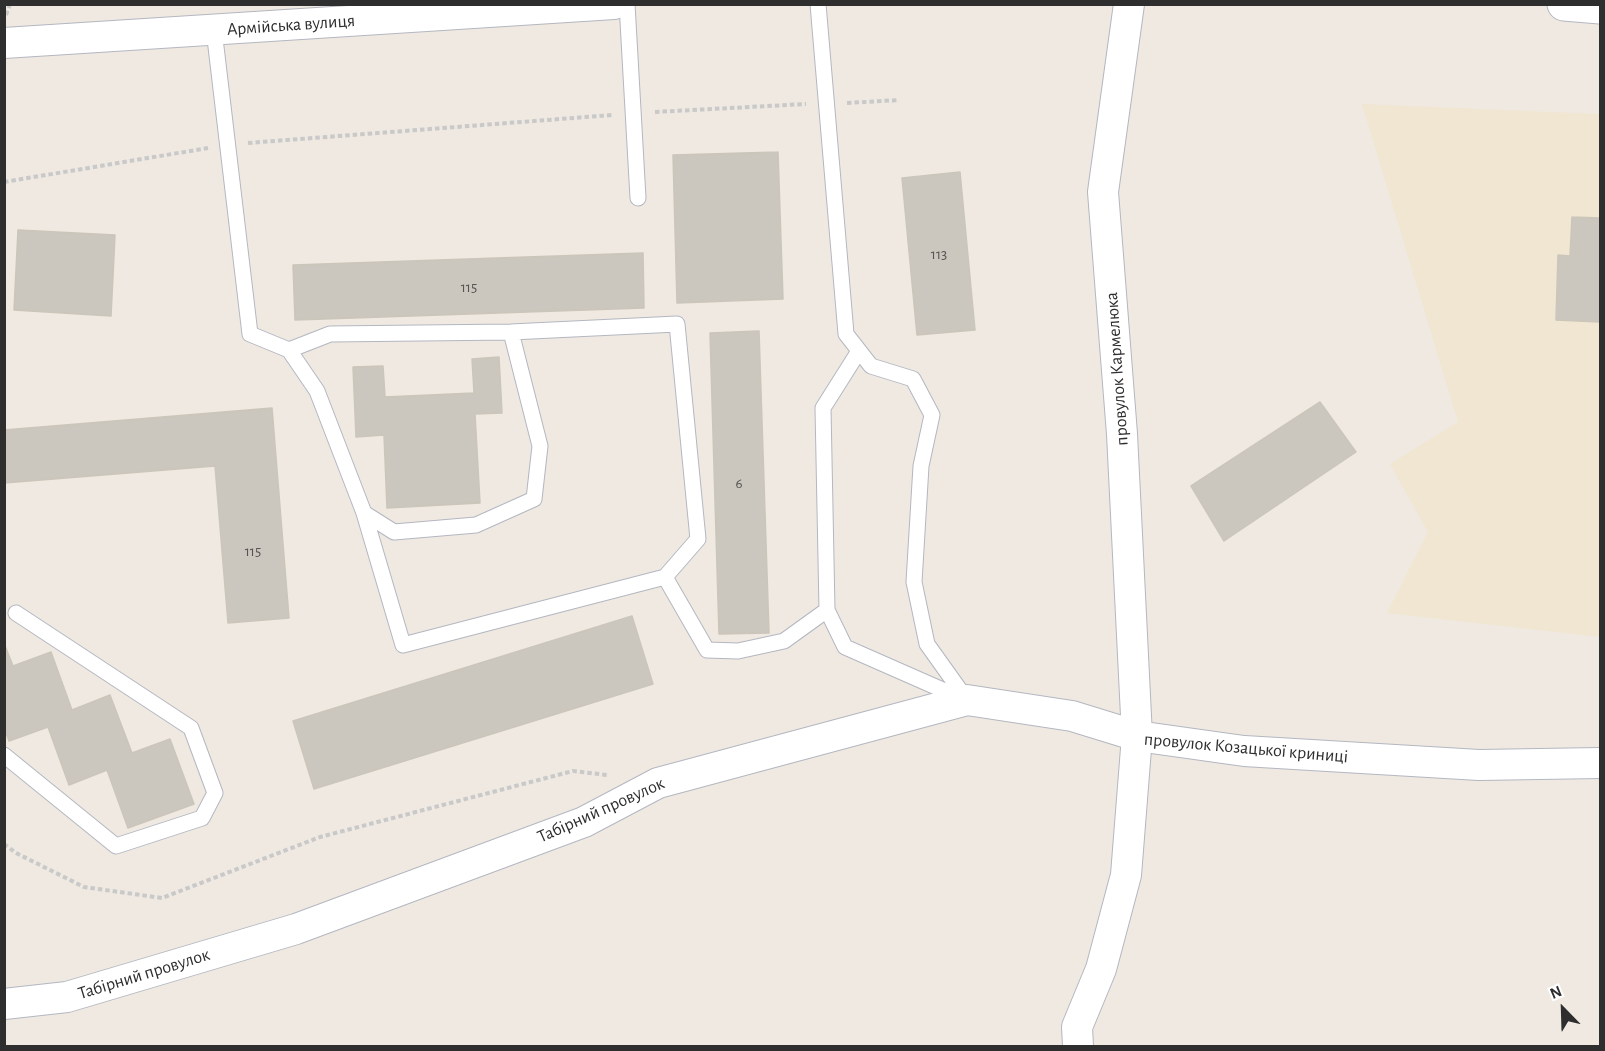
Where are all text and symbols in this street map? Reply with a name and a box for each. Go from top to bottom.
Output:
street label: Армійська вулиця [226,10,356,40]
house number: 113 [931,245,947,263]
house number: 115 [461,278,477,296]
street label: провулок Кармелюка [1101,291,1133,447]
house number: 6 [735,474,743,492]
house number: 115 [245,542,261,560]
street label: провулок Козацької криниці [1143,728,1349,768]
street label: Табірний провулок [534,772,668,848]
street label: Табірний провулок [76,944,212,1004]
north arrow [1533,979,1593,1039]
text: N [1548,983,1564,1002]

